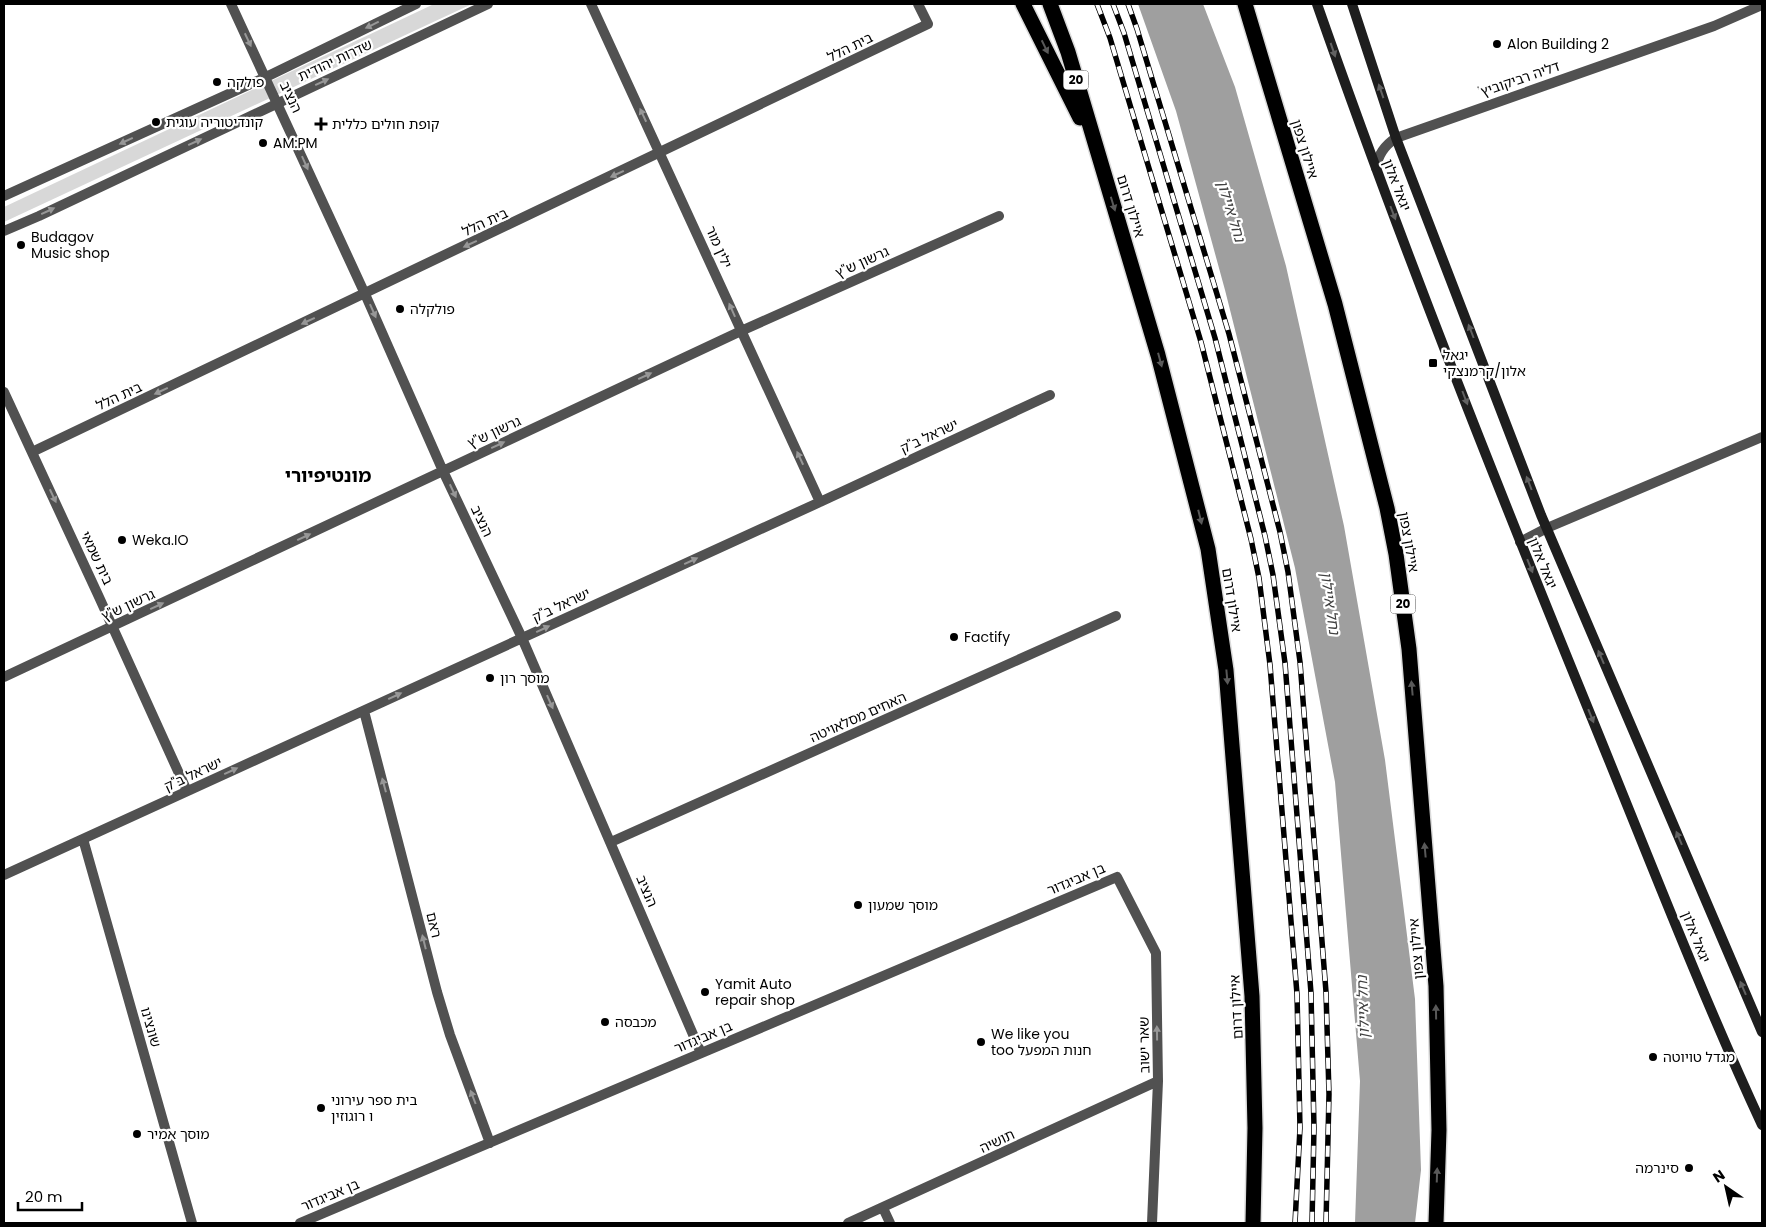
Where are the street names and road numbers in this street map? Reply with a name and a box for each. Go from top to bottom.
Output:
street label: בית הלל [824,27,876,67]
street label: שדרות יהודית [295,34,375,86]
street label: 'דליה רביקוביץ [1476,56,1563,102]
road number: 20 [1064,70,1088,90]
street label: הנציב [275,78,307,116]
street label: איילון צפון [1286,117,1324,181]
street label: יגאל אלון [1378,156,1416,214]
street label: איילון דרום [1112,172,1150,240]
street label: בית הלל [459,203,511,241]
street label: ילין מור [701,223,737,271]
street label: גרשון ש"ץ [832,241,892,283]
street label: בית הלל [93,377,145,415]
street label: גרשון ש"ץ [464,411,524,453]
street label: ישראל ב"ק [897,414,961,458]
street label: הנציב [466,502,498,540]
street label: איילון צפון [1394,510,1424,574]
street label: בית שמאי [76,528,118,588]
street label: יגאל אלון [1524,534,1562,592]
street label: איילון דרום [1217,566,1247,634]
street label: ישראל ב"ק [529,583,593,627]
street label: גרשון ש"ץ [98,584,158,626]
road number: 20 [1390,594,1416,614]
street label: האחים מסלאויטה [806,687,910,747]
street label: ישראל ב"ק [161,752,225,796]
street label: בן אביגדור [1044,858,1108,900]
street label: הנציב [631,872,663,910]
street label: יגאל אלון [1677,908,1715,966]
street label: ראם [421,910,447,940]
street label: איילון צפון [1403,917,1429,980]
street label: איילון דרום [1224,974,1248,1040]
street label: שונצינו [136,1005,166,1049]
street label: בן אביגדור [671,1016,735,1058]
street label: שאר ישוב [1134,1017,1154,1073]
street label: תושיה [976,1124,1018,1158]
street label: בן אביגדור [298,1174,362,1216]

